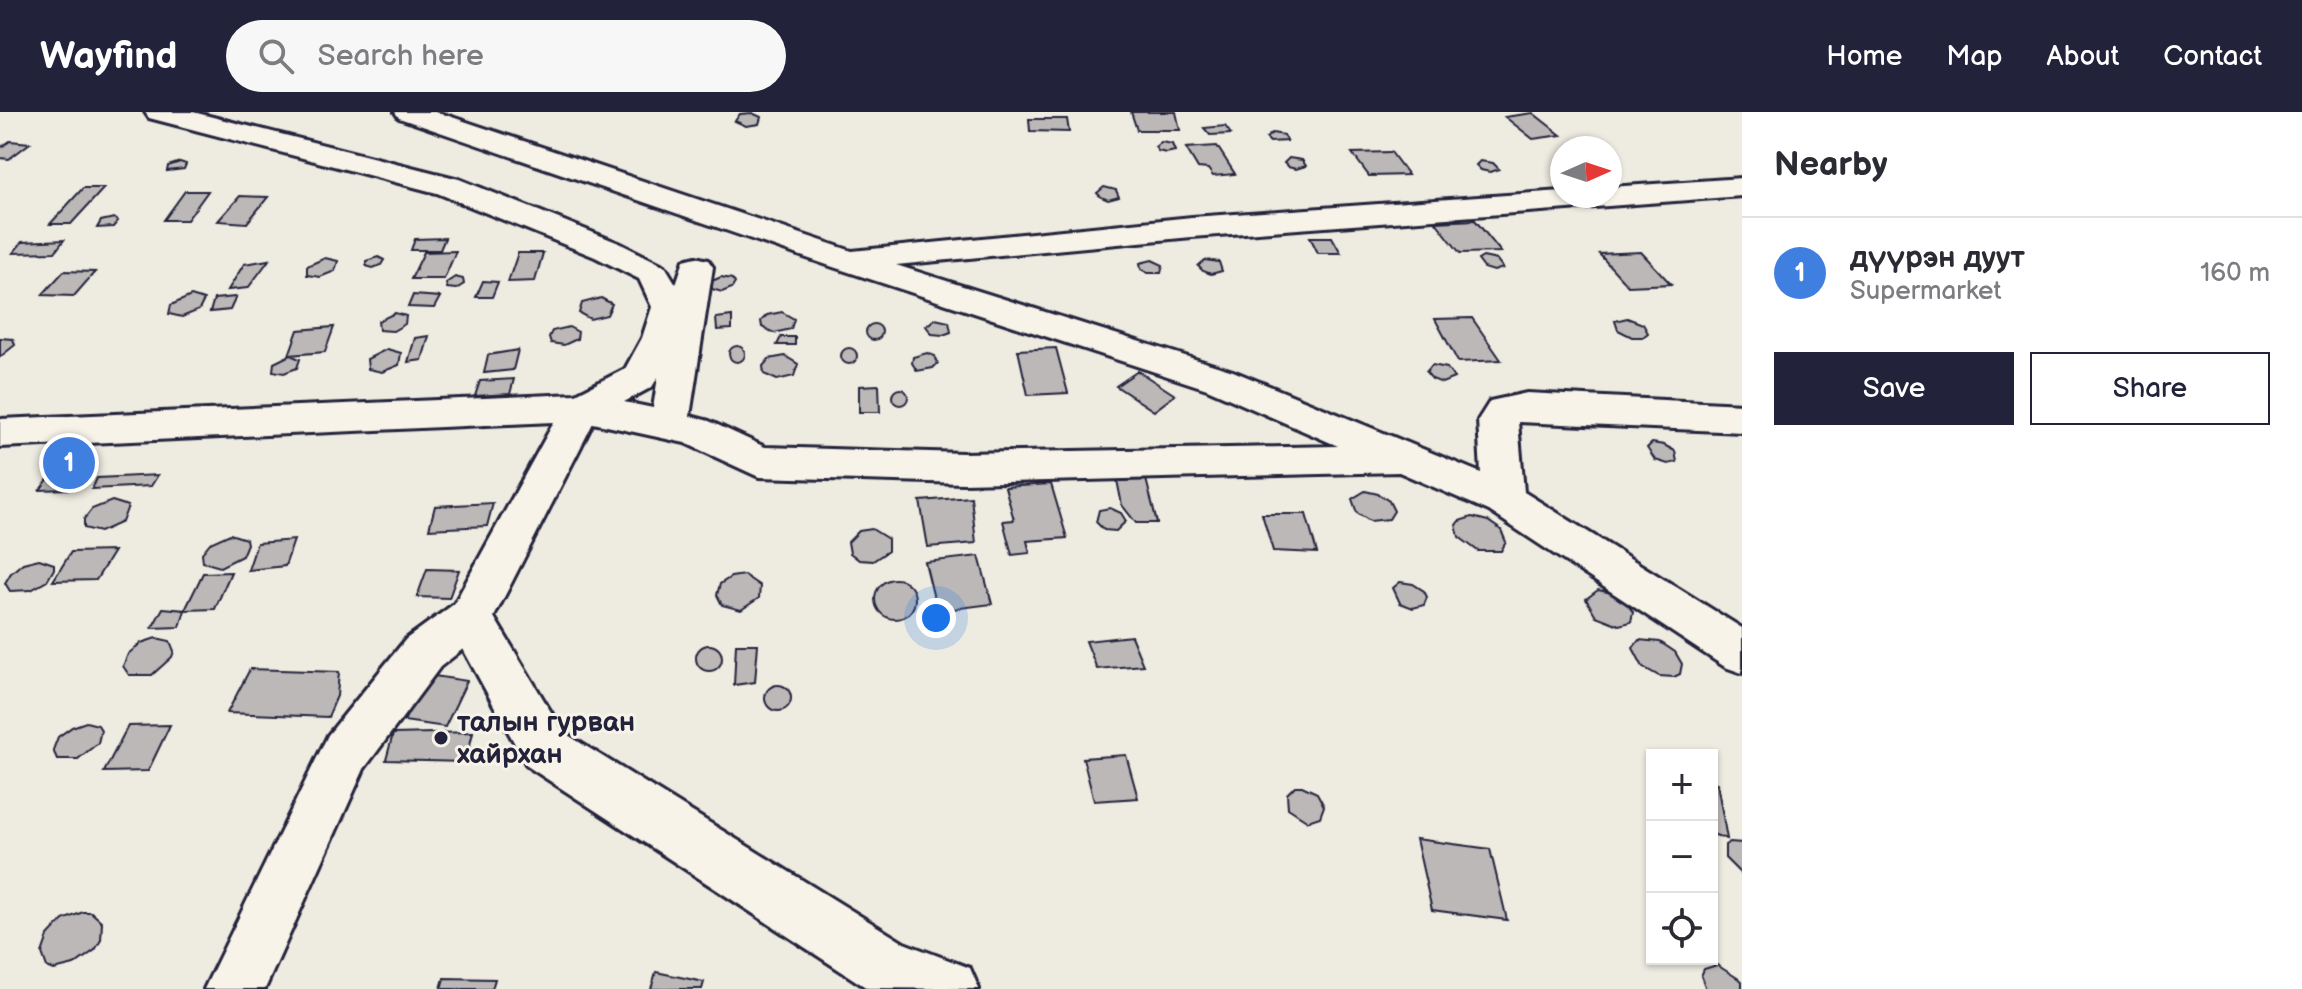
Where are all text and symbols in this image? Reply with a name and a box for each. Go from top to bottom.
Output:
search box [226,20,786,92]
text: Wayfind [40,34,178,79]
icon: search [254,34,298,78]
text: Search here [318,38,484,74]
text: Home [1826,40,1902,73]
text: Map [1946,40,2003,73]
text: About [2047,40,2119,73]
text: Contact [2163,40,2262,73]
north arrow [1550,136,1622,208]
text: Nearby [1774,144,1888,185]
text: дүүрэн дуут [1850,240,2025,276]
text: 1 [1795,258,1805,289]
text: 160 m [2200,258,2270,289]
text: Supermarket [1850,276,2001,307]
button: Save [1774,352,2014,425]
button: Share [2030,352,2270,425]
pin: 1 [43,433,95,493]
your location [916,598,956,638]
place label: талын гурван хайрхан [457,706,635,771]
marker: талын гурван хайрхан [432,729,450,747]
map controls [1646,749,1718,965]
button: + [1646,749,1718,821]
button: − [1646,821,1718,893]
button: locate [1646,893,1718,965]

